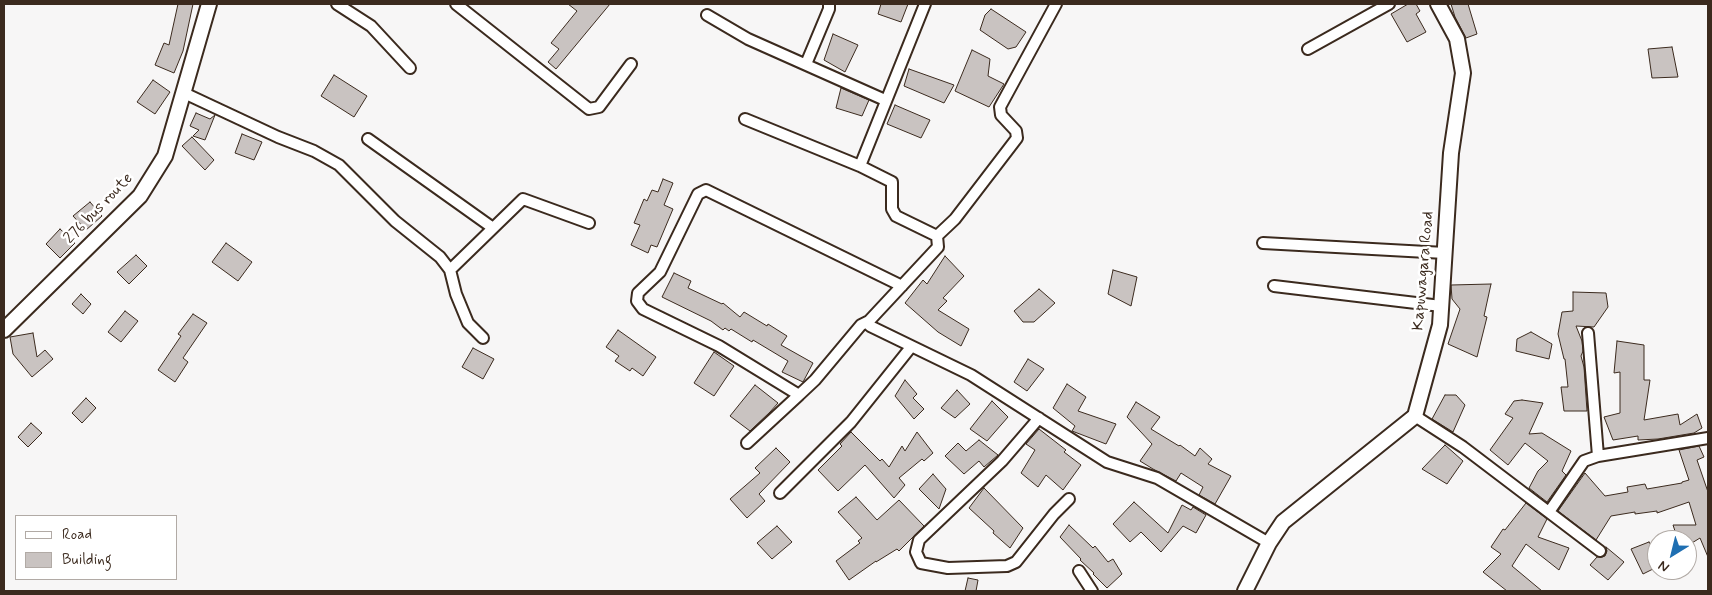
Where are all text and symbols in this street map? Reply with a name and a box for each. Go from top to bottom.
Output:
street label: 276 bus route [60,170,138,248]
street label: Kapuwagara Road [1409,210,1439,332]
legend [15,515,178,580]
text: Road [62,525,92,545]
north arrow [1647,530,1697,580]
text: Building [62,550,112,570]
text: N [1655,556,1673,576]

